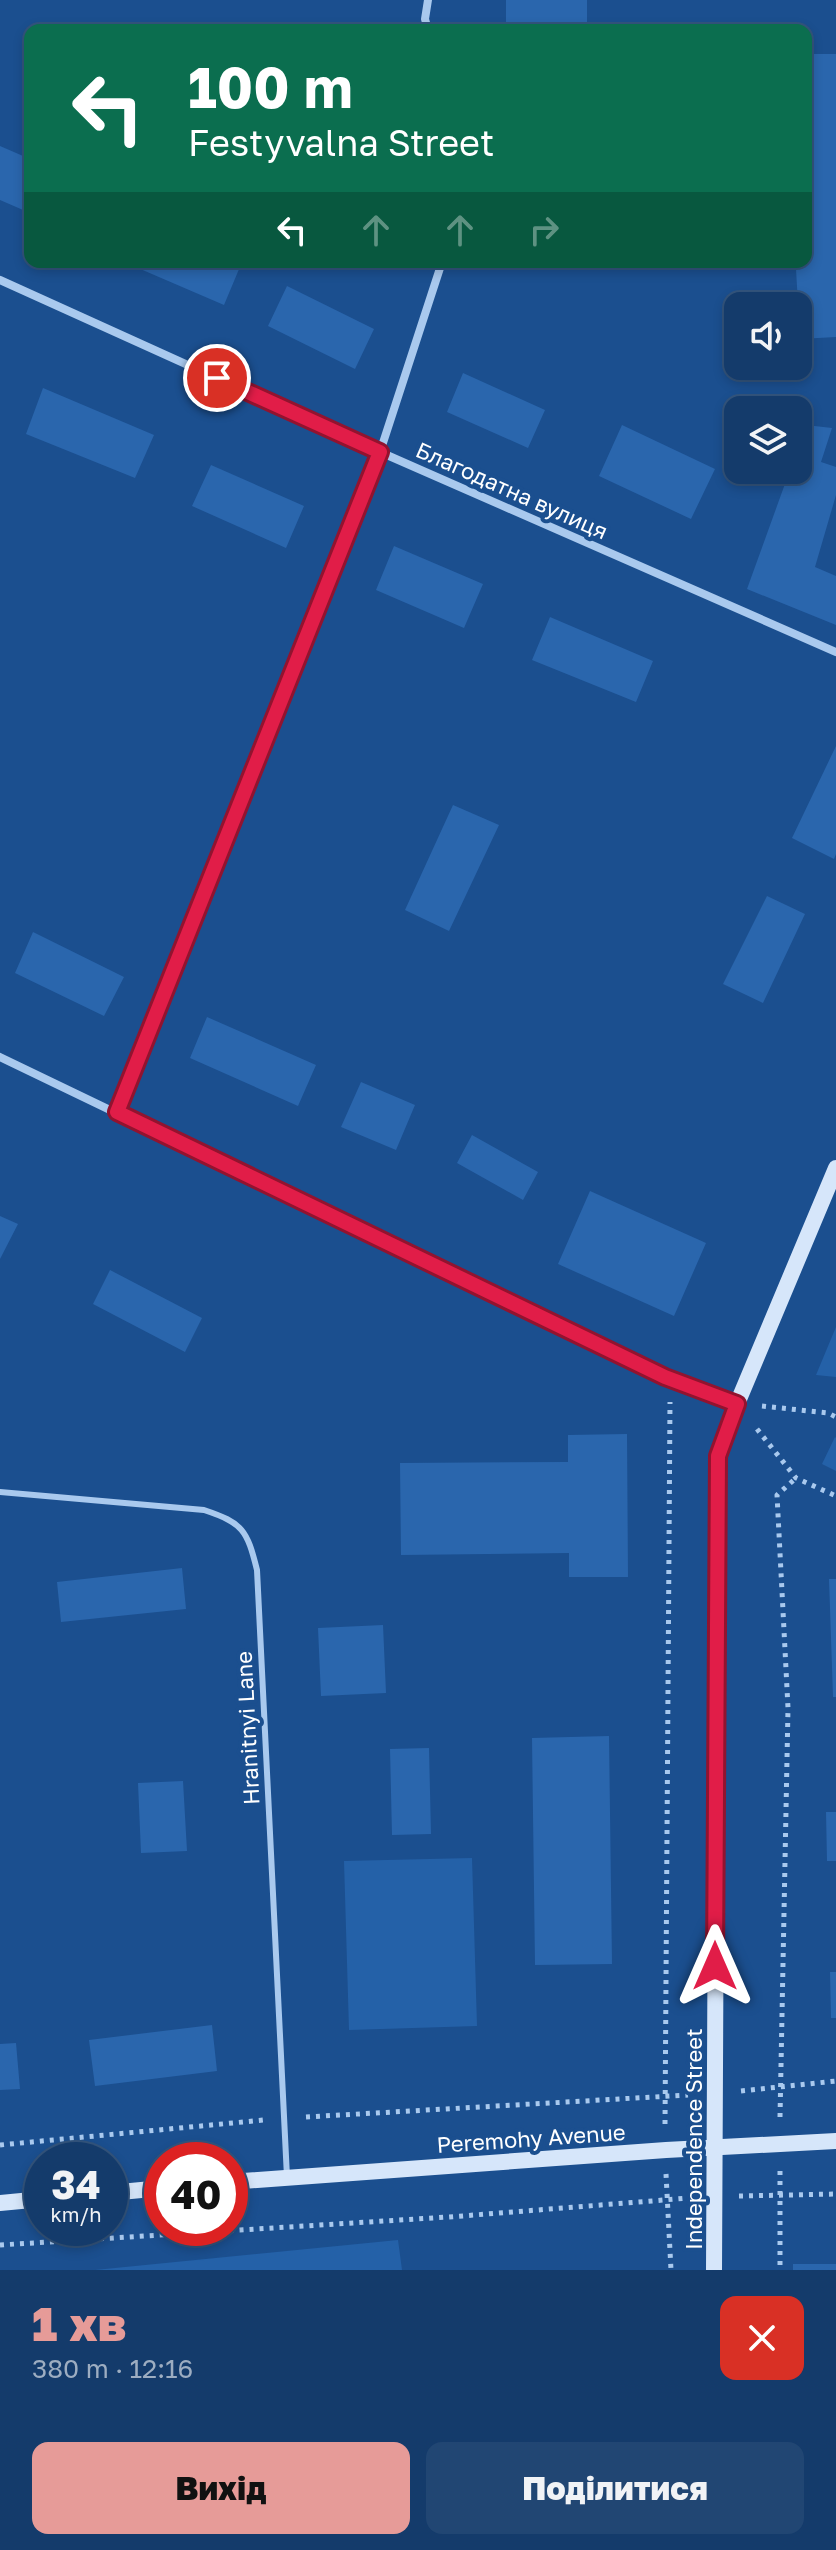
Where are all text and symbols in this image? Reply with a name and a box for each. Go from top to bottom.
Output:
text: 100 m [188,53,353,120]
icon: left [56,56,160,160]
text: Festyvalna Street [188,121,494,164]
icon: left [270,208,314,252]
icon: ahead [354,208,398,252]
icon: ahead [438,208,482,252]
icon: right [522,208,566,252]
map controls [724,292,812,484]
button: sound [724,292,812,380]
pin [183,344,251,412]
icon: arrive [195,356,239,400]
button: layers [724,396,812,484]
street label: Благодатна вулиця [412,436,612,544]
street label: Hranitnyi Lane [229,1650,265,1806]
position arrow [673,1924,757,2008]
street label: Independence Street [680,2028,707,2250]
street label: Peremohy Avenue [436,2118,626,2158]
speed limit sign: 40 [144,2142,248,2246]
text: 34 [51,2160,101,2208]
text: km/h [51,2202,101,2226]
text: 1 хв [32,2294,126,2352]
button: close [720,2296,804,2380]
text: 380 m · 12:16 [32,2353,193,2384]
button: Вихід [32,2442,410,2534]
button: Поділитися [426,2442,804,2534]

